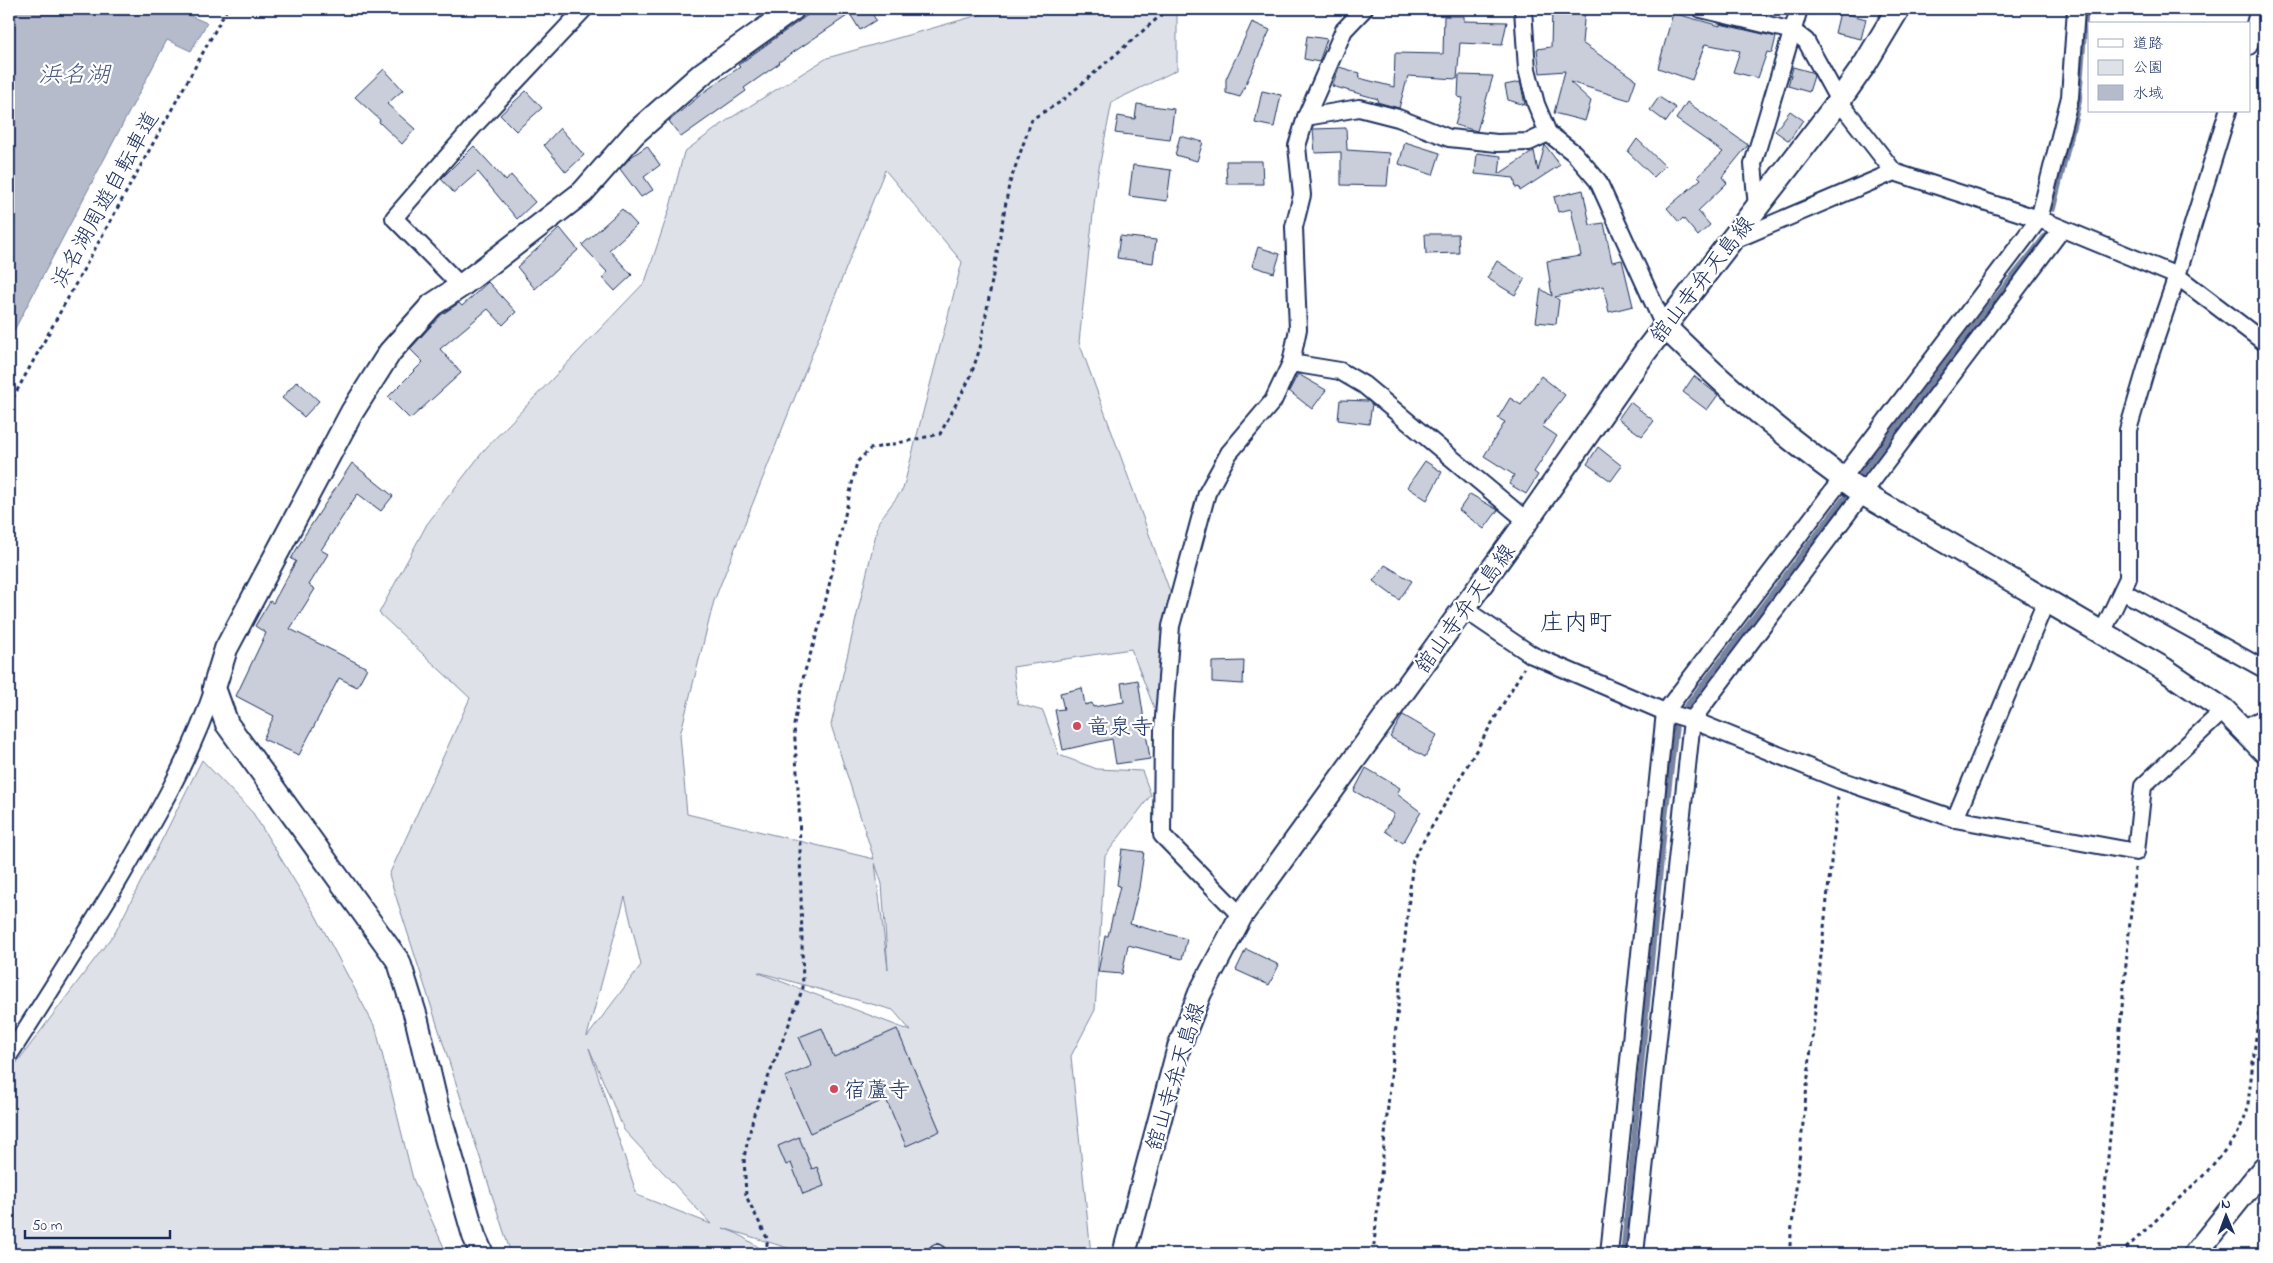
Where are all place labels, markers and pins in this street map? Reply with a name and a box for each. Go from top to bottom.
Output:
place label: 竜泉寺 [1087,713,1153,745]
marker: 竜泉寺 [1071,720,1083,732]
place label: 宿蘆寺 [844,1076,910,1108]
marker: 宿蘆寺 [828,1083,840,1095]

